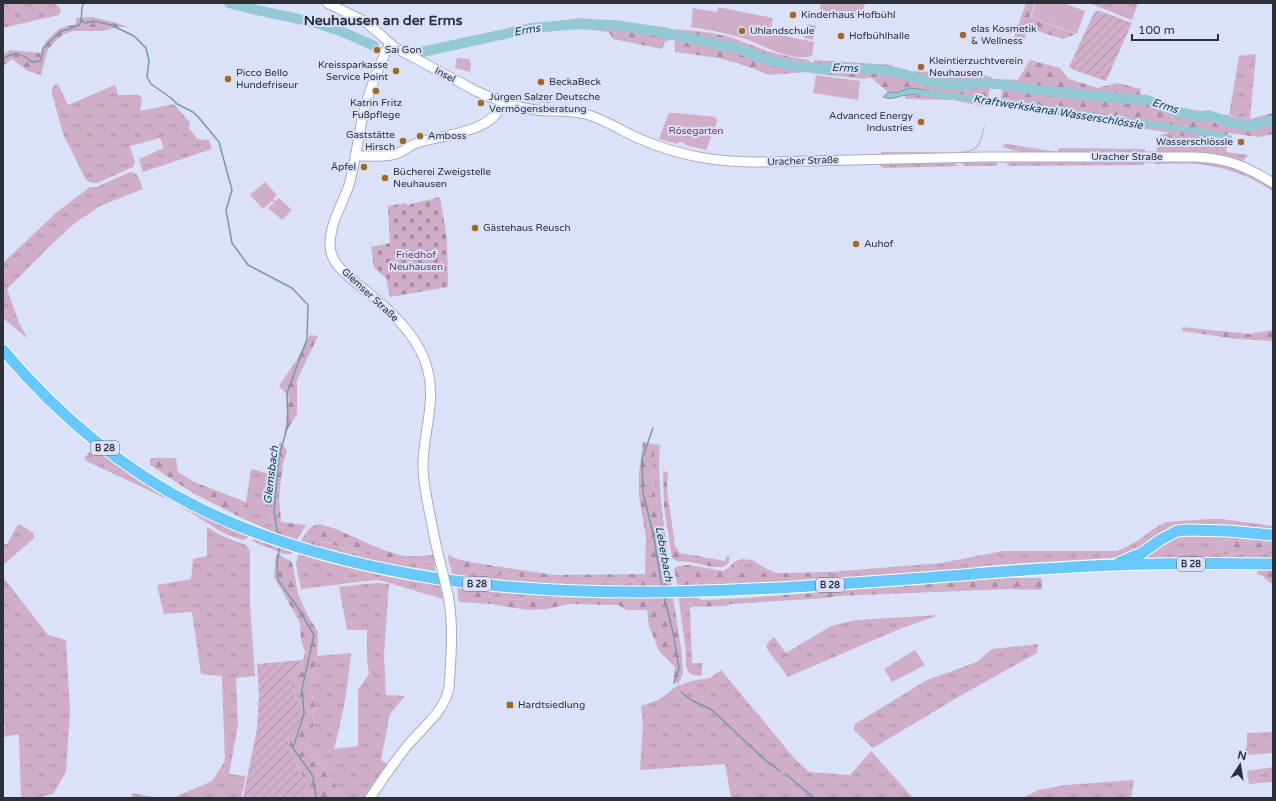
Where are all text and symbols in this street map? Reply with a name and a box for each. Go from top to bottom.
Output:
place label: Kinderhaus Hofbühl [801,9,895,21]
marker: Kinderhaus Hofbühl [788,10,798,20]
district label: Neuhausen an der Erms [304,12,463,29]
scale bar [1132,16,1218,42]
water label: Erms [513,21,542,39]
place label: elas Kosmetik & Wellness [971,23,1037,47]
text: 100 m [1138,23,1175,37]
place label: Uhlandschule [750,25,815,37]
marker: Uhlandschule [737,26,747,36]
place label: Hofbühlhalle [849,30,910,42]
marker: elas Kosmetik & Wellness [958,30,968,40]
marker: Hofbühlhalle [836,31,846,41]
place label: Sai Gon [385,44,422,56]
marker: Sai Gon [372,45,382,55]
place label: Kleintierzuchtverein Neuhausen [929,55,1023,79]
place label: Kreissparkasse Service Point [318,59,388,83]
water label: Erms [832,61,859,75]
marker: Kleintierzuchtverein Neuhausen [916,62,926,72]
street label: Insel [433,65,457,85]
marker: Kreissparkasse Service Point [391,66,401,76]
place label: Picco Bello Hundefriseur [236,67,298,91]
marker: Picco Bello Hundefriseur [223,74,233,84]
place label: BeckaBeck [549,76,602,88]
marker: BeckaBeck [536,77,546,87]
marker: Katrin Fritz Fußpflege [371,86,381,96]
place label: Jürgen Salzer Deutsche Vermögensberatung [489,91,601,115]
water label: Kraftwerkskanal Wasserschlössle [972,92,1144,132]
water label: Erms [1150,96,1180,117]
place label: Katrin Fritz Fußpflege [350,97,402,121]
marker: Jürgen Salzer Deutsche Vermögensberatung [476,98,486,108]
place label: Advanced Energy Industries [829,110,914,134]
marker: Advanced Energy Industries [916,117,926,127]
park label: Rösegarten [669,125,723,137]
place label: Gaststätte Hirsch [346,129,395,153]
place label: Amboss [428,130,467,142]
marker: Amboss [415,131,425,141]
marker: Gaststätte Hirsch [398,136,408,146]
place label: Wasserschlössle [1156,136,1233,148]
marker: Wasserschlössle [1236,137,1246,147]
street label: Uracher Straße [1091,151,1163,163]
street label: Uracher Straße [767,154,839,168]
place label: Äpfel [331,161,356,173]
marker: Äpfel [359,162,369,172]
place label: Bücherei Zweigstelle Neuhausen [393,166,491,190]
marker: Bücherei Zweigstelle Neuhausen [380,173,390,183]
place label: Gästehaus Reusch [483,222,571,234]
marker: Gästehaus Reusch [470,223,480,233]
place label: Auhof [864,238,894,250]
marker: Auhof [851,239,861,249]
park label: Friedhof Neuhausen [389,249,443,273]
street label: Glemser Straße [339,266,401,324]
road number: B 28 [91,441,119,455]
water label: Glemsbach [261,445,281,505]
water label: Leberbach [653,525,675,583]
road number: B 28 [1177,557,1205,571]
road number: B 28 [463,577,491,591]
road number: B 28 [816,578,844,592]
place label: Hardtsiedlung [518,699,585,711]
marker: Hardtsiedlung [505,700,515,710]
north arrow [1220,745,1260,785]
text: N [1236,748,1248,763]

